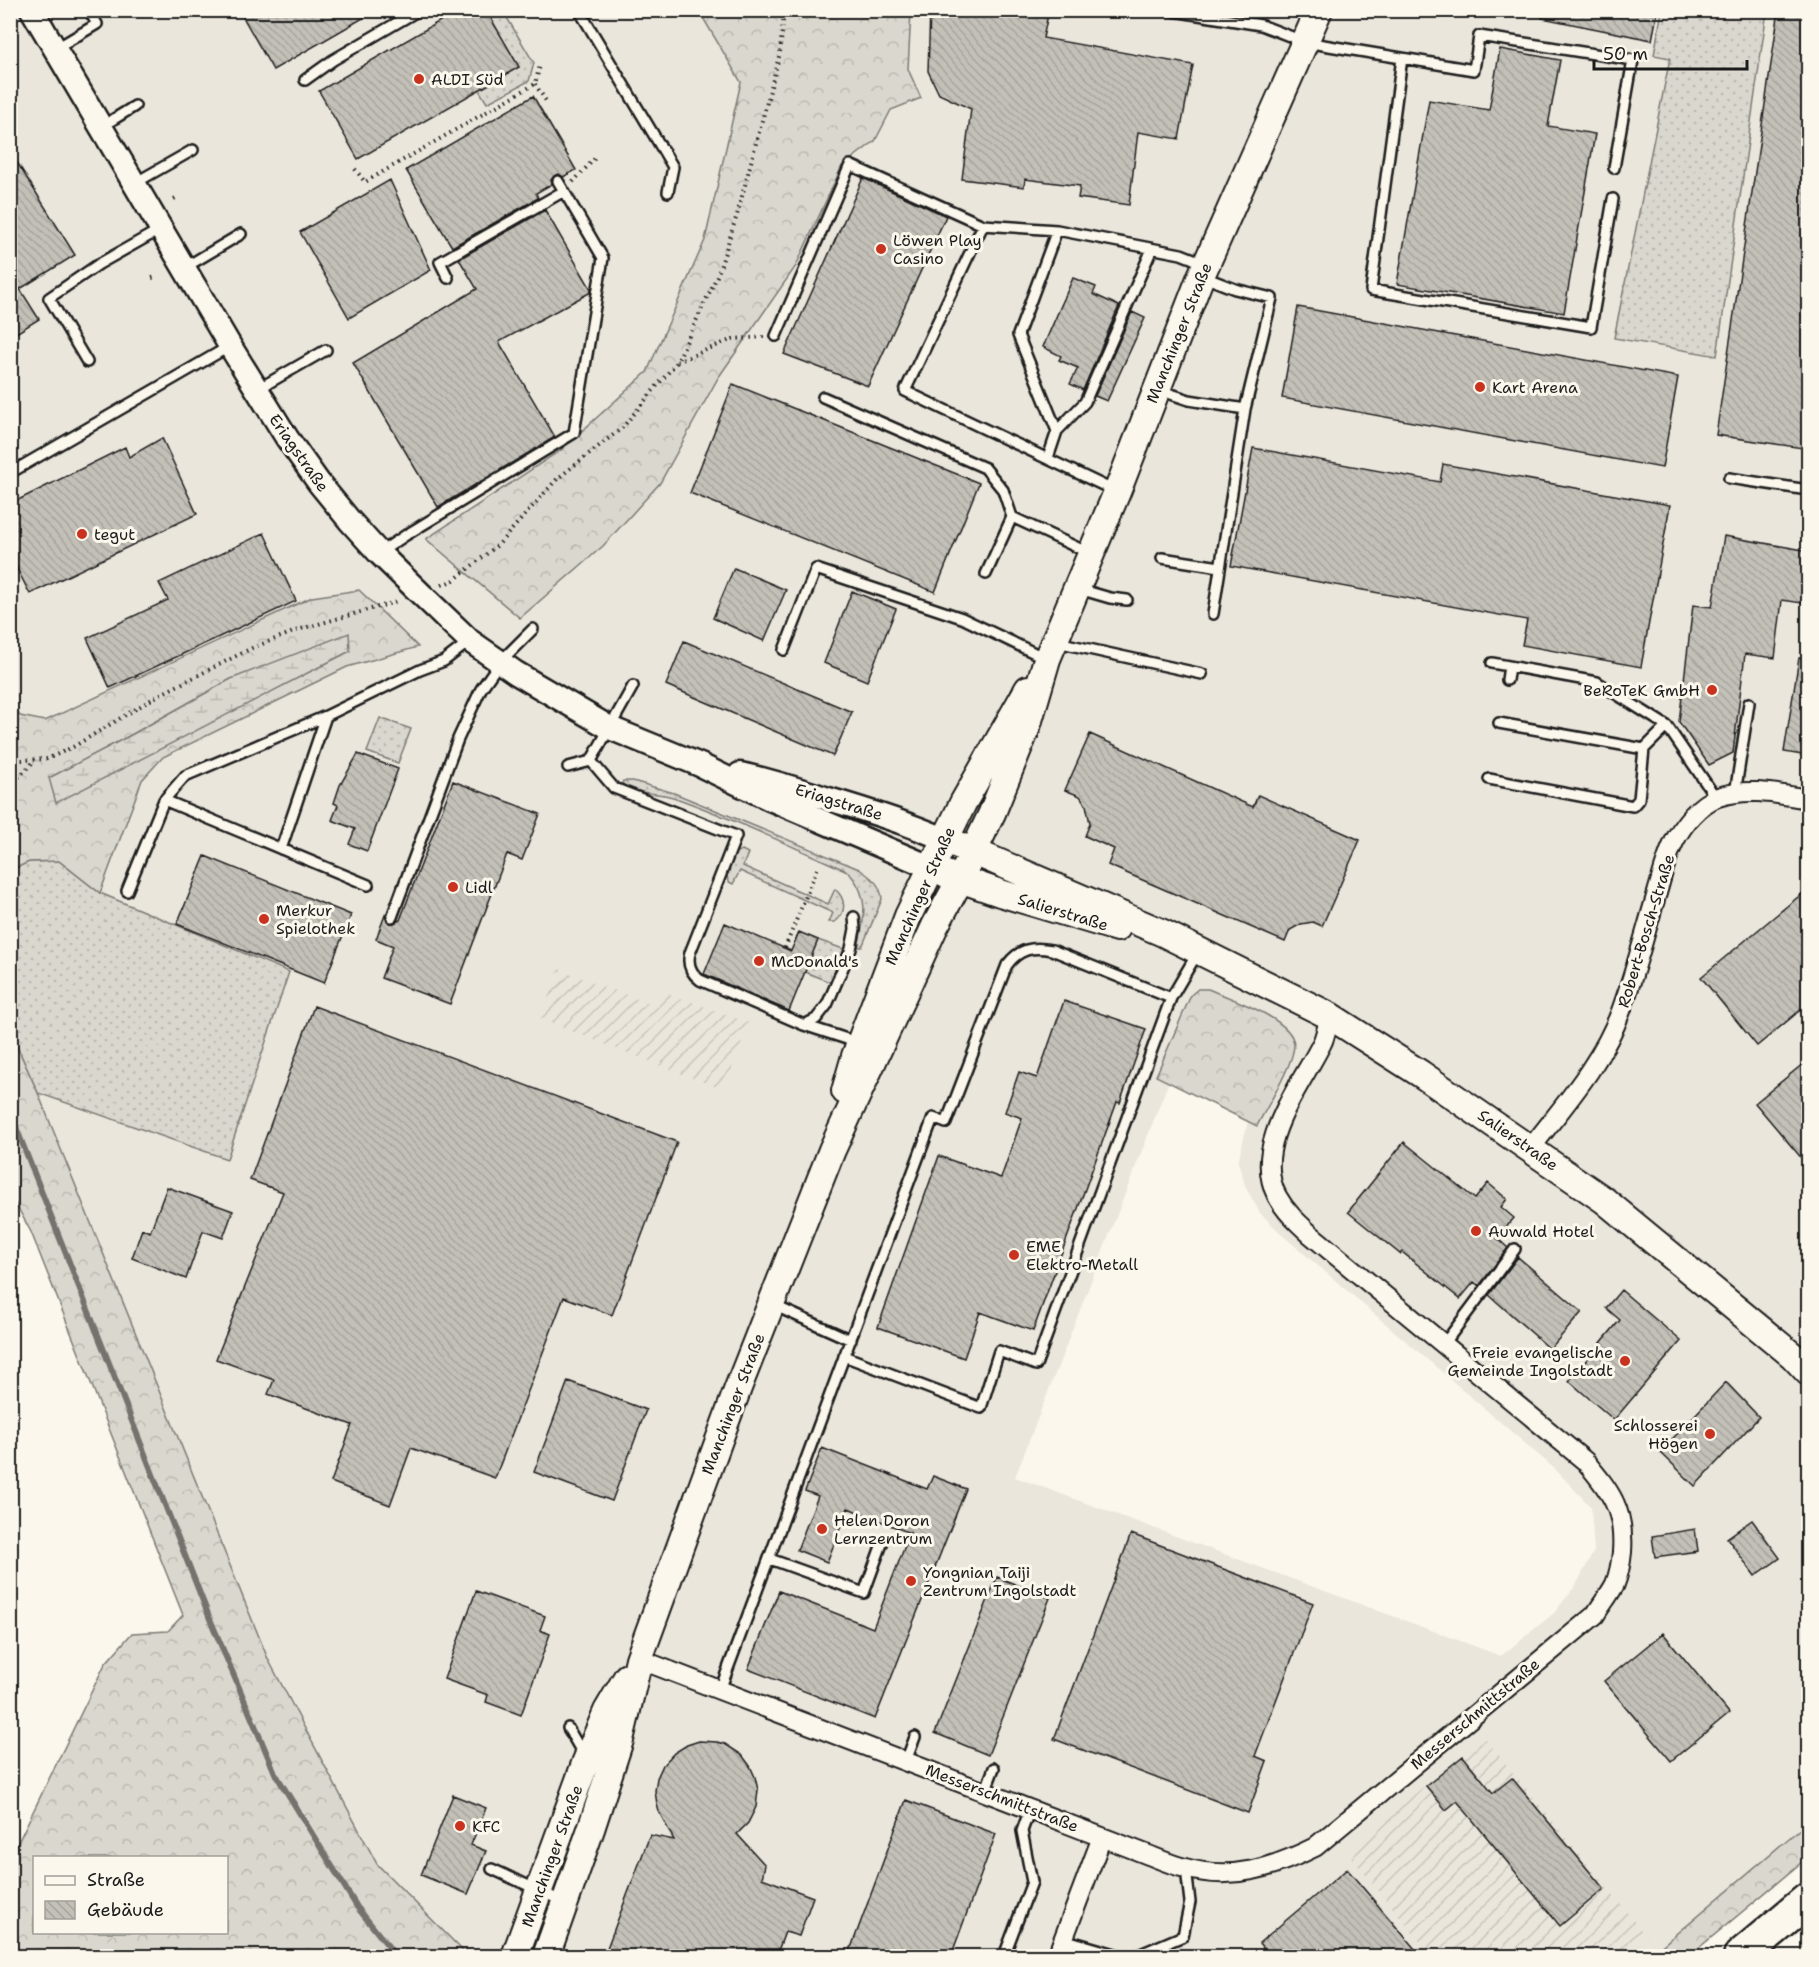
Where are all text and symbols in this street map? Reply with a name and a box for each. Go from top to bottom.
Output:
scale bar [1594,33,1747,71]
text: 50 m [1603,42,1648,66]
place label: ALDI Süd [431,69,504,90]
marker: ALDI Süd [412,72,426,86]
place label: Löwen Play Casino [893,230,982,269]
marker: Löwen Play Casino [874,242,888,256]
street label: Manchinger Straße [1141,260,1217,406]
place label: Kart Arena [1492,377,1578,398]
marker: Kart Arena [1473,380,1487,394]
street label: Eriagstraße [264,410,334,496]
place label: tegut [94,524,135,545]
marker: tegut [75,527,89,541]
place label: BeRoTeK GmbH [1583,680,1700,701]
marker: BeRoTeK GmbH [1705,683,1719,697]
street label: Eriagstraße [793,779,885,825]
street label: Manchinger Straße [880,823,960,969]
street label: Robert-Bosch-Straße [1613,852,1679,1010]
place label: Lidl [465,877,493,898]
marker: Lidl [446,880,460,894]
street label: Salierstraße [1015,888,1111,936]
place label: Merkur Spielothek [276,900,355,939]
marker: Merkur Spielothek [257,912,271,926]
place label: McDonald's [771,951,859,972]
marker: McDonald's [752,954,766,968]
street label: Salierstraße [1474,1105,1562,1175]
place label: Auwald Hotel [1488,1221,1594,1242]
marker: Auwald Hotel [1469,1224,1483,1238]
place label: EME Elektro-Metall [1026,1236,1138,1275]
marker: EME Elektro-Metall [1007,1248,1021,1262]
street label: Manchinger Straße [696,1330,770,1478]
place label: Freie evangelische Gemeinde Ingolstadt [1448,1342,1613,1381]
marker: Freie evangelische Gemeinde Ingolstadt [1618,1354,1632,1368]
place label: Schlosserei Högen [1614,1415,1698,1454]
marker: Schlosserei Högen [1703,1427,1717,1441]
place label: Helen Doron Lernzentrum [834,1510,933,1549]
marker: Helen Doron Lernzentrum [815,1522,829,1536]
place label: Yongnian Taiji Zentrum Ingolstadt [923,1562,1076,1601]
marker: Yongnian Taiji Zentrum Ingolstadt [904,1574,918,1588]
street label: Messerschmittstraße [1406,1654,1544,1774]
street label: Messerschmittstraße [922,1759,1082,1837]
street label: Manchinger Straße [517,1782,587,1930]
place label: KFC [472,1816,501,1837]
marker: KFC [453,1819,467,1833]
legend [33,1856,228,1934]
text: Straße [87,1868,145,1892]
text: Gebäude [87,1898,164,1922]

